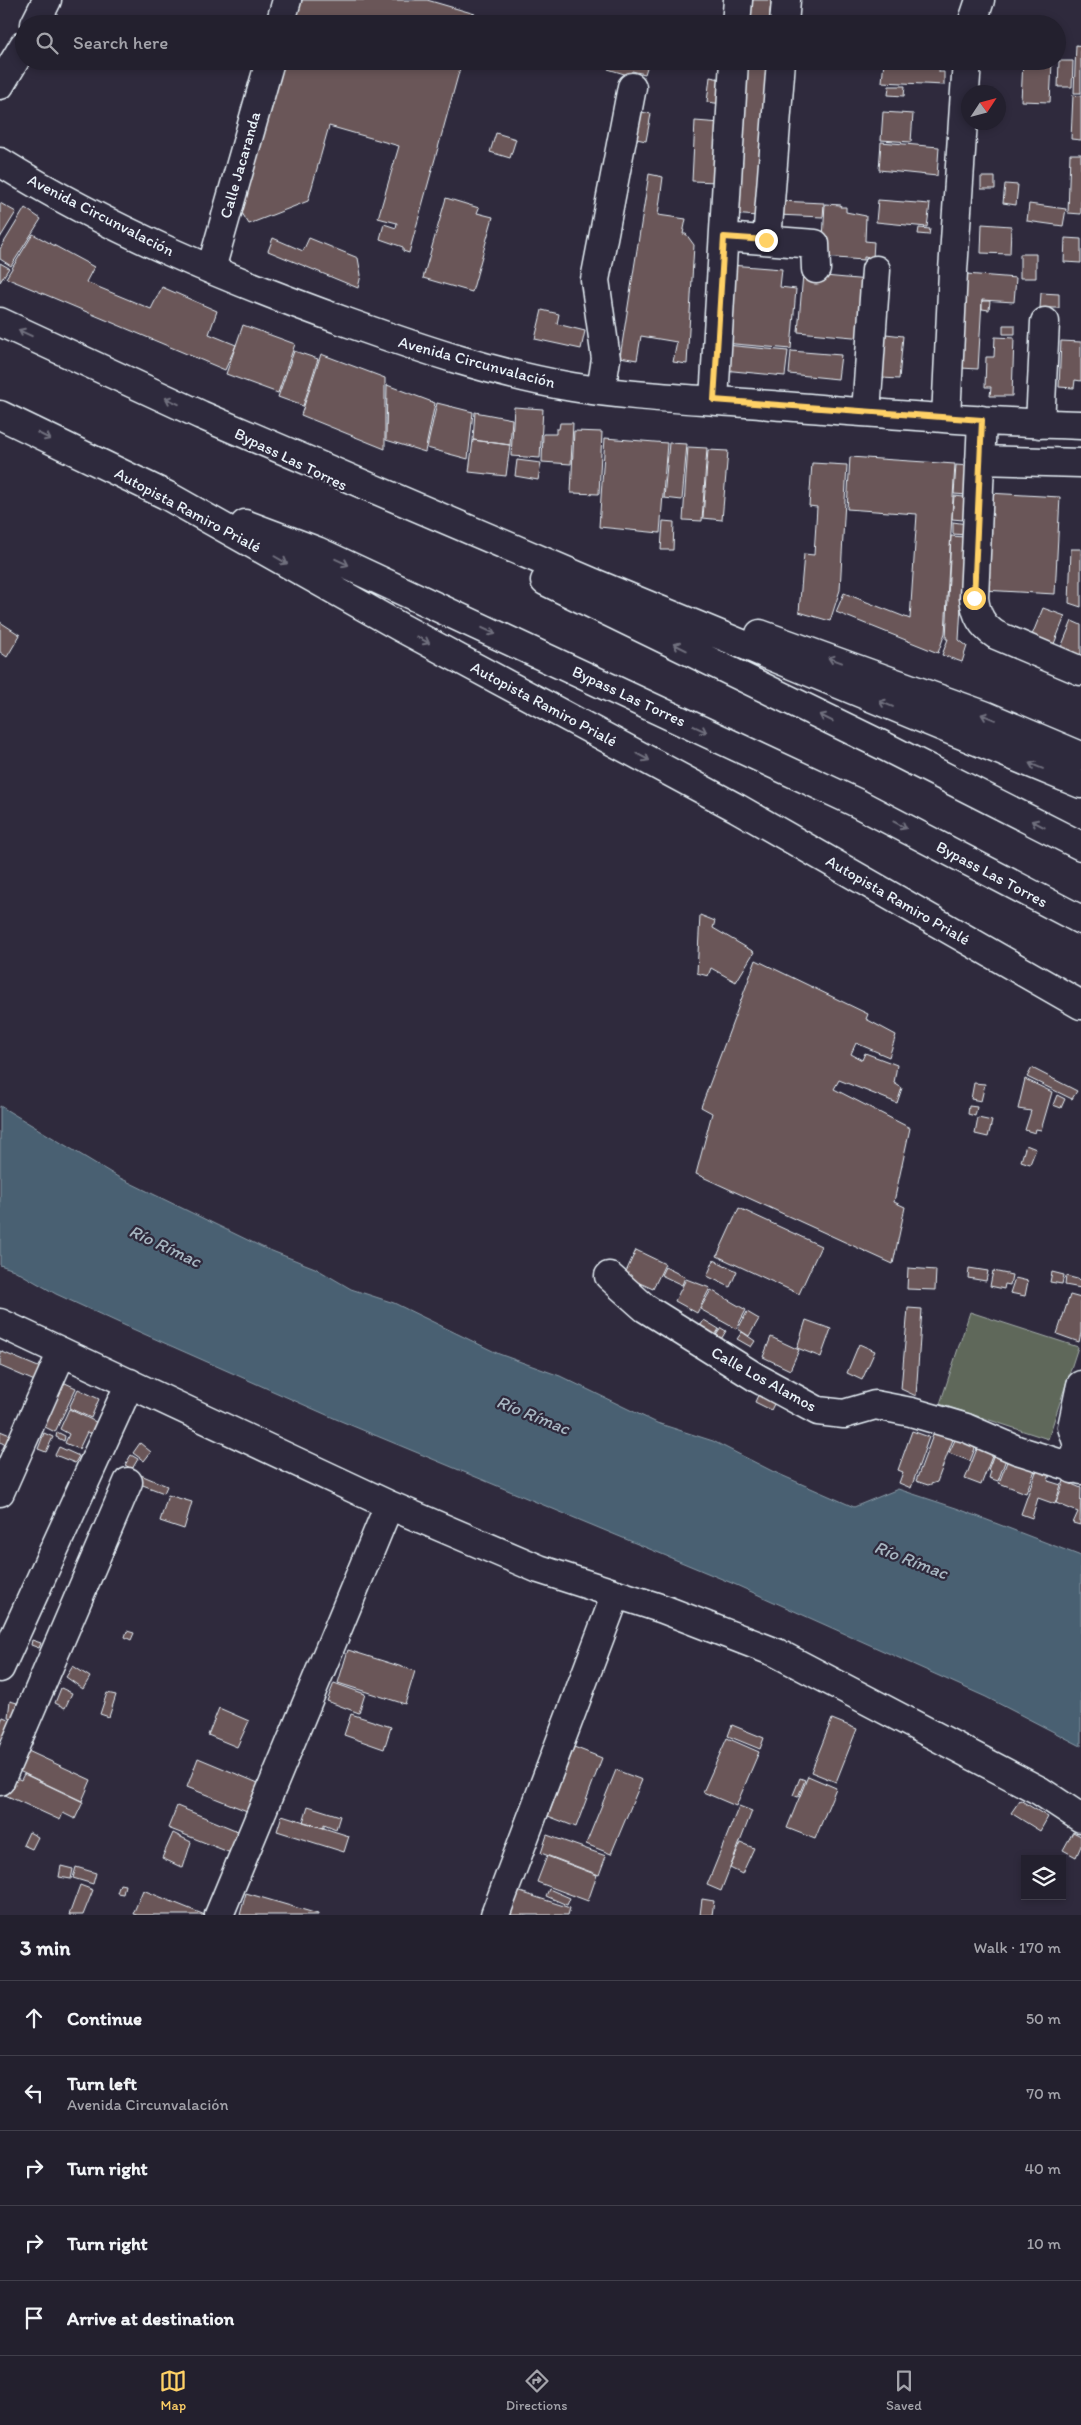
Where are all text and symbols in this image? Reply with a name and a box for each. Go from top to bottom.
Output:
search box [15,15,1066,70]
icon: search [33,29,61,57]
text: Search here [73,31,168,54]
north arrow [961,85,1006,130]
street label: Calle Jacaranda [216,109,265,221]
street label: Avenida Circunvalación [25,170,177,260]
route end [755,229,778,252]
one-way arrow [18,328,33,338]
street label: Avenida Circunvalación [397,332,557,392]
one-way arrow [165,396,180,406]
street label: Bypass Las Torres [231,423,351,495]
one-way arrow [36,432,51,441]
street label: Autopista Ramiro Prialé [112,463,264,557]
one-way arrow [273,556,288,565]
one-way arrow [334,558,349,568]
route start [963,587,986,610]
one-way arrow [481,627,496,636]
one-way arrow [415,635,429,645]
one-way arrow [673,642,688,651]
one-way arrow [828,655,844,664]
street label: Autopista Ramiro Prialé [468,657,620,751]
street label: Bypass Las Torres [569,661,689,731]
one-way arrow [879,698,894,708]
one-way arrow [981,711,996,721]
one-way arrow [819,713,834,722]
one-way arrow [692,725,707,735]
one-way arrow [635,753,650,762]
one-way arrow [1029,760,1044,770]
one-way arrow [1030,819,1045,829]
one-way arrow [893,820,908,830]
street label: Bypass Las Torres [933,837,1051,911]
street label: Autopista Ramiro Prialé [823,851,973,949]
water label: Río Rímac [126,1220,206,1273]
street label: Calle Los Alamos [708,1342,820,1416]
water label: Río Rímac [493,1390,574,1440]
water label: Río Rímac [871,1536,952,1585]
map controls [1021,1855,1066,1900]
button: layers [1021,1855,1066,1900]
text: 3 min [20,1935,70,1960]
text: Walk · 170 m [974,1938,1061,1957]
icon: ahead [20,2004,48,2032]
text: Continue [67,2007,142,2030]
text: 50 m [1026,2009,1061,2028]
text: Turn left [67,2072,137,2095]
icon: left [20,2079,48,2107]
text: 70 m [1026,2084,1061,2103]
text: Avenida Circunvalación [67,2095,229,2114]
icon: right [20,2154,48,2182]
text: Turn right [67,2157,148,2180]
text: 40 m [1024,2159,1061,2178]
icon: right [20,2229,48,2257]
text: Turn right [67,2232,148,2255]
text: 10 m [1027,2234,1061,2253]
icon: arrive [20,2304,48,2332]
text: Arrive at destination [67,2307,234,2330]
tab: Map [159,2367,187,2414]
tab: Directions [506,2367,567,2414]
tab: Saved [886,2367,922,2414]

